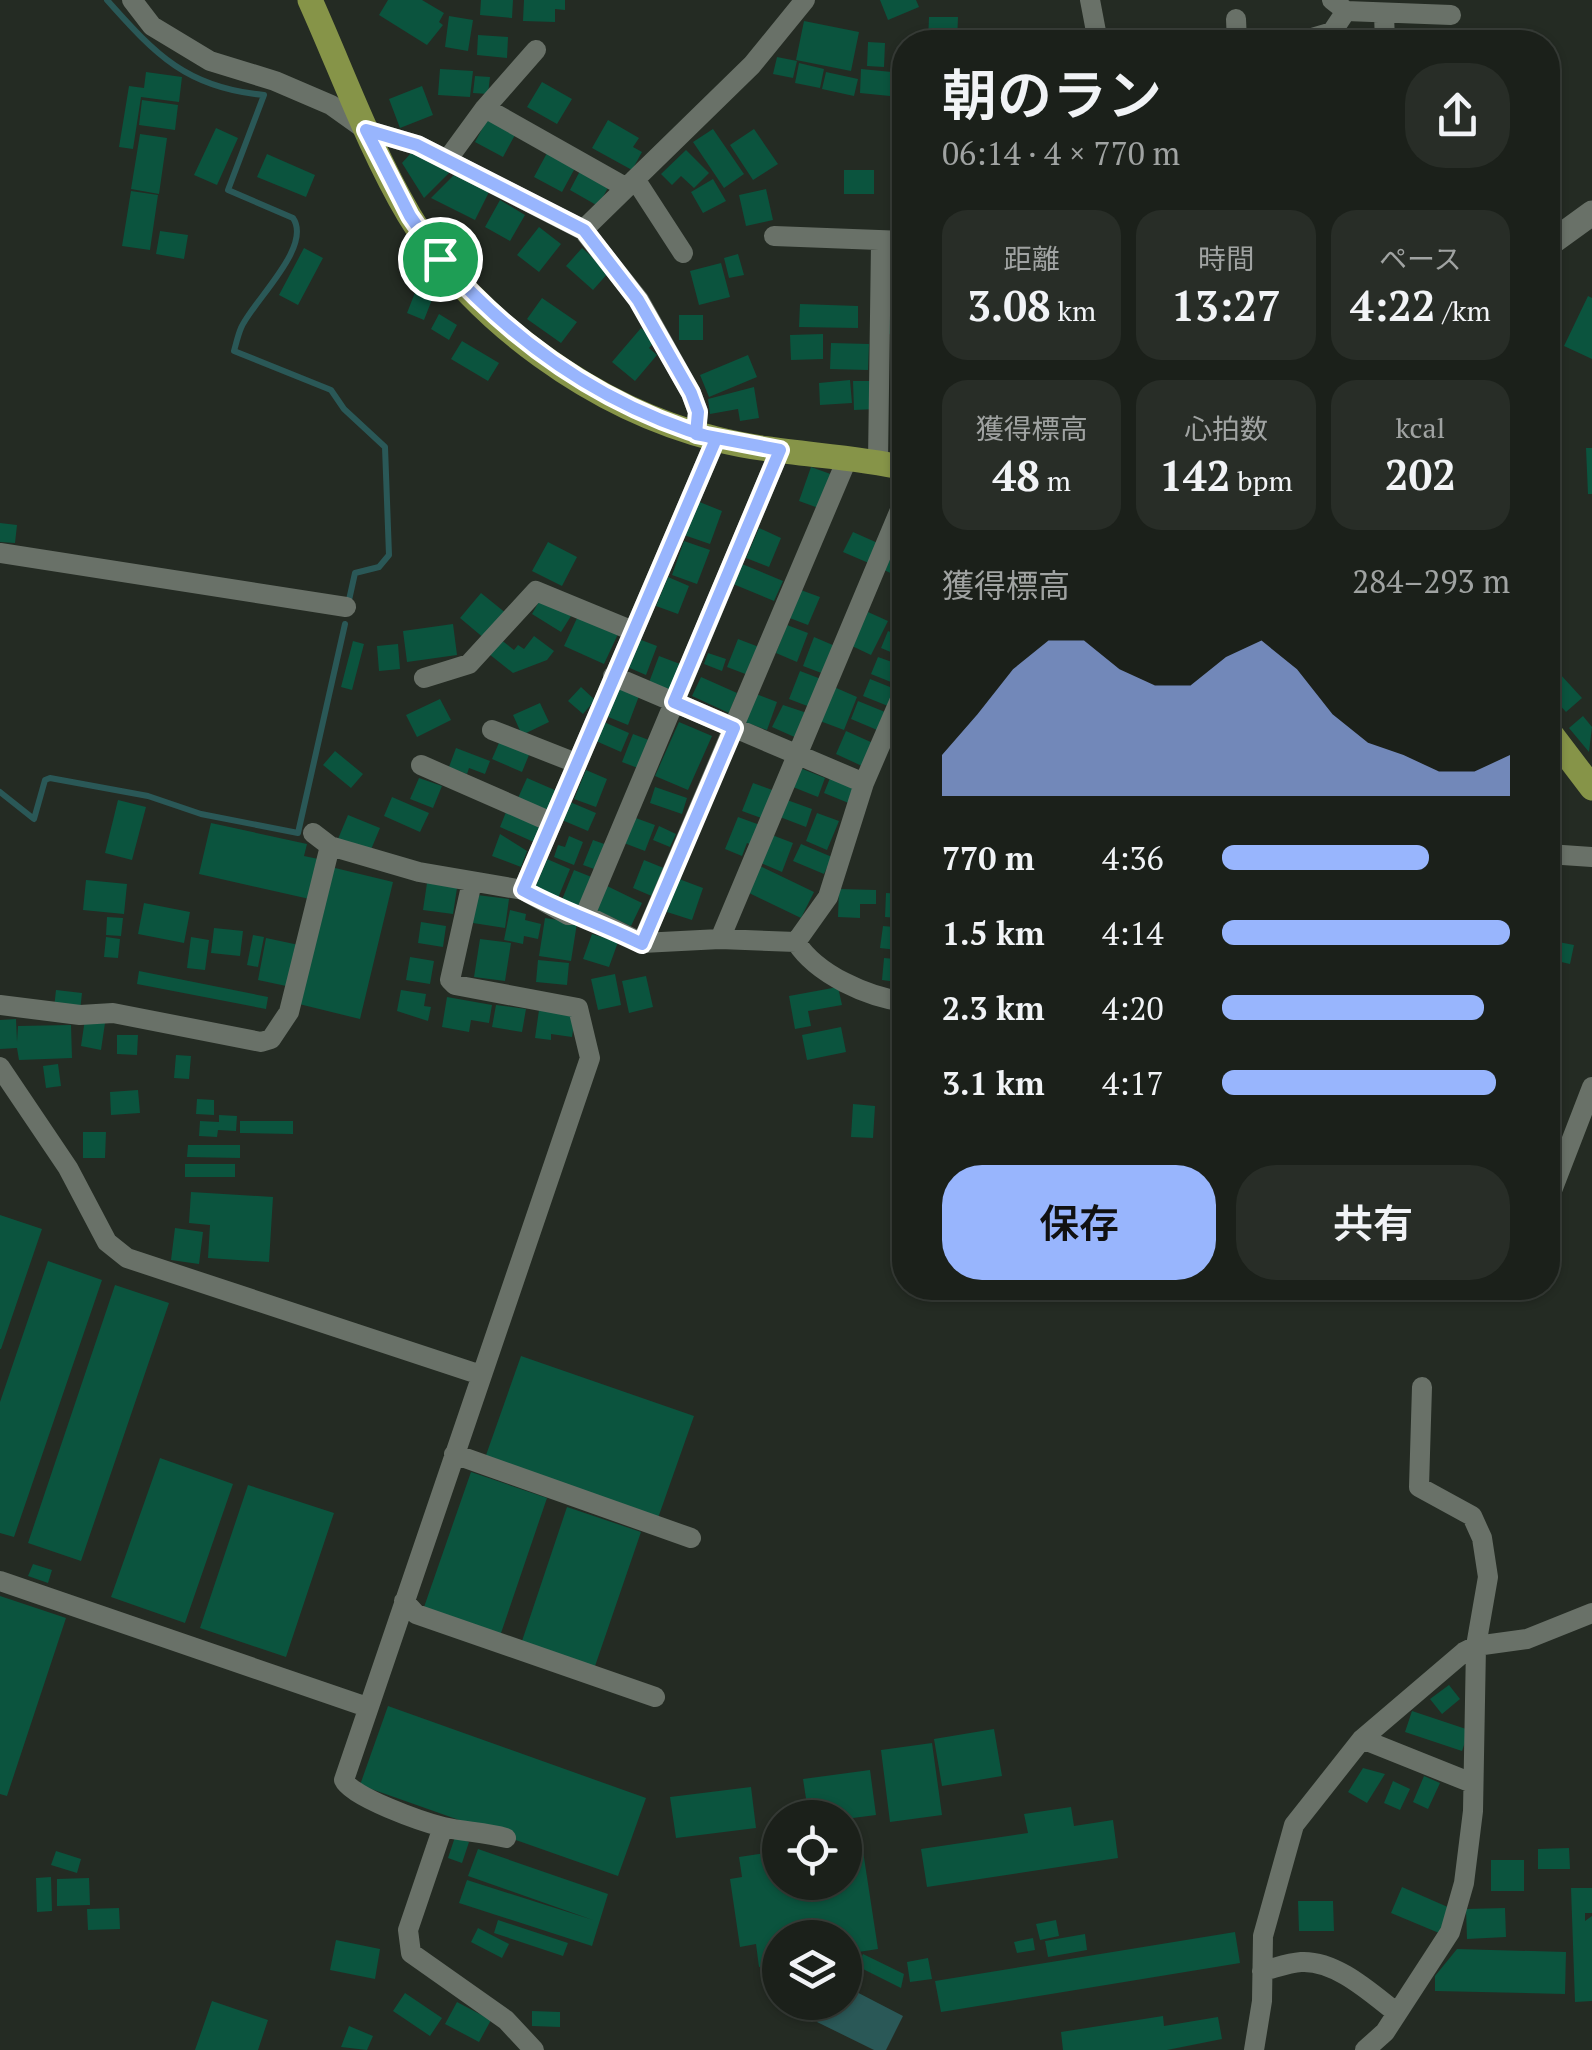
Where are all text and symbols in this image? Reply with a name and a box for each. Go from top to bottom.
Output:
text: 朝のラン [942,58,1162,131]
button: share [1405,63,1510,168]
text: 06:14 · 4 × 770 m [942,132,1180,174]
pin [398,217,483,302]
icon: arrive [413,232,468,287]
text: 距離 [1004,240,1060,277]
text: 時間 [1198,240,1254,277]
text: ペース [1379,240,1462,277]
text: 3.08 [967,277,1051,333]
text: 13:27 [1171,277,1281,333]
text: 4:22 [1350,277,1436,333]
text: km [1051,292,1096,329]
text: /km [1436,292,1491,329]
text: kcal [1395,409,1445,446]
text: 獲得標高 [976,410,1088,447]
text: 心拍数 [1184,410,1268,447]
text: 202 [1385,446,1456,502]
text: 48 [992,447,1040,503]
text: 142 [1159,447,1231,503]
text: m [1040,462,1071,499]
text: bpm [1231,462,1293,499]
text: 284–293 m [1352,560,1510,602]
text: 獲得標高 [942,564,1070,606]
text: 770 m [942,837,1034,879]
text: 4:36 [1102,837,1164,879]
text: 1.5 km [942,912,1045,954]
text: 4:14 [1102,912,1164,954]
text: 2.3 km [942,987,1045,1029]
text: 4:20 [1102,987,1164,1029]
text: 3.1 km [942,1062,1045,1104]
text: 4:17 [1102,1062,1164,1104]
button: 保存 [942,1165,1216,1280]
button: 共有 [1236,1165,1510,1280]
map controls [762,1800,862,2020]
button: locate [762,1800,862,1900]
button: layers [762,1920,862,2020]

